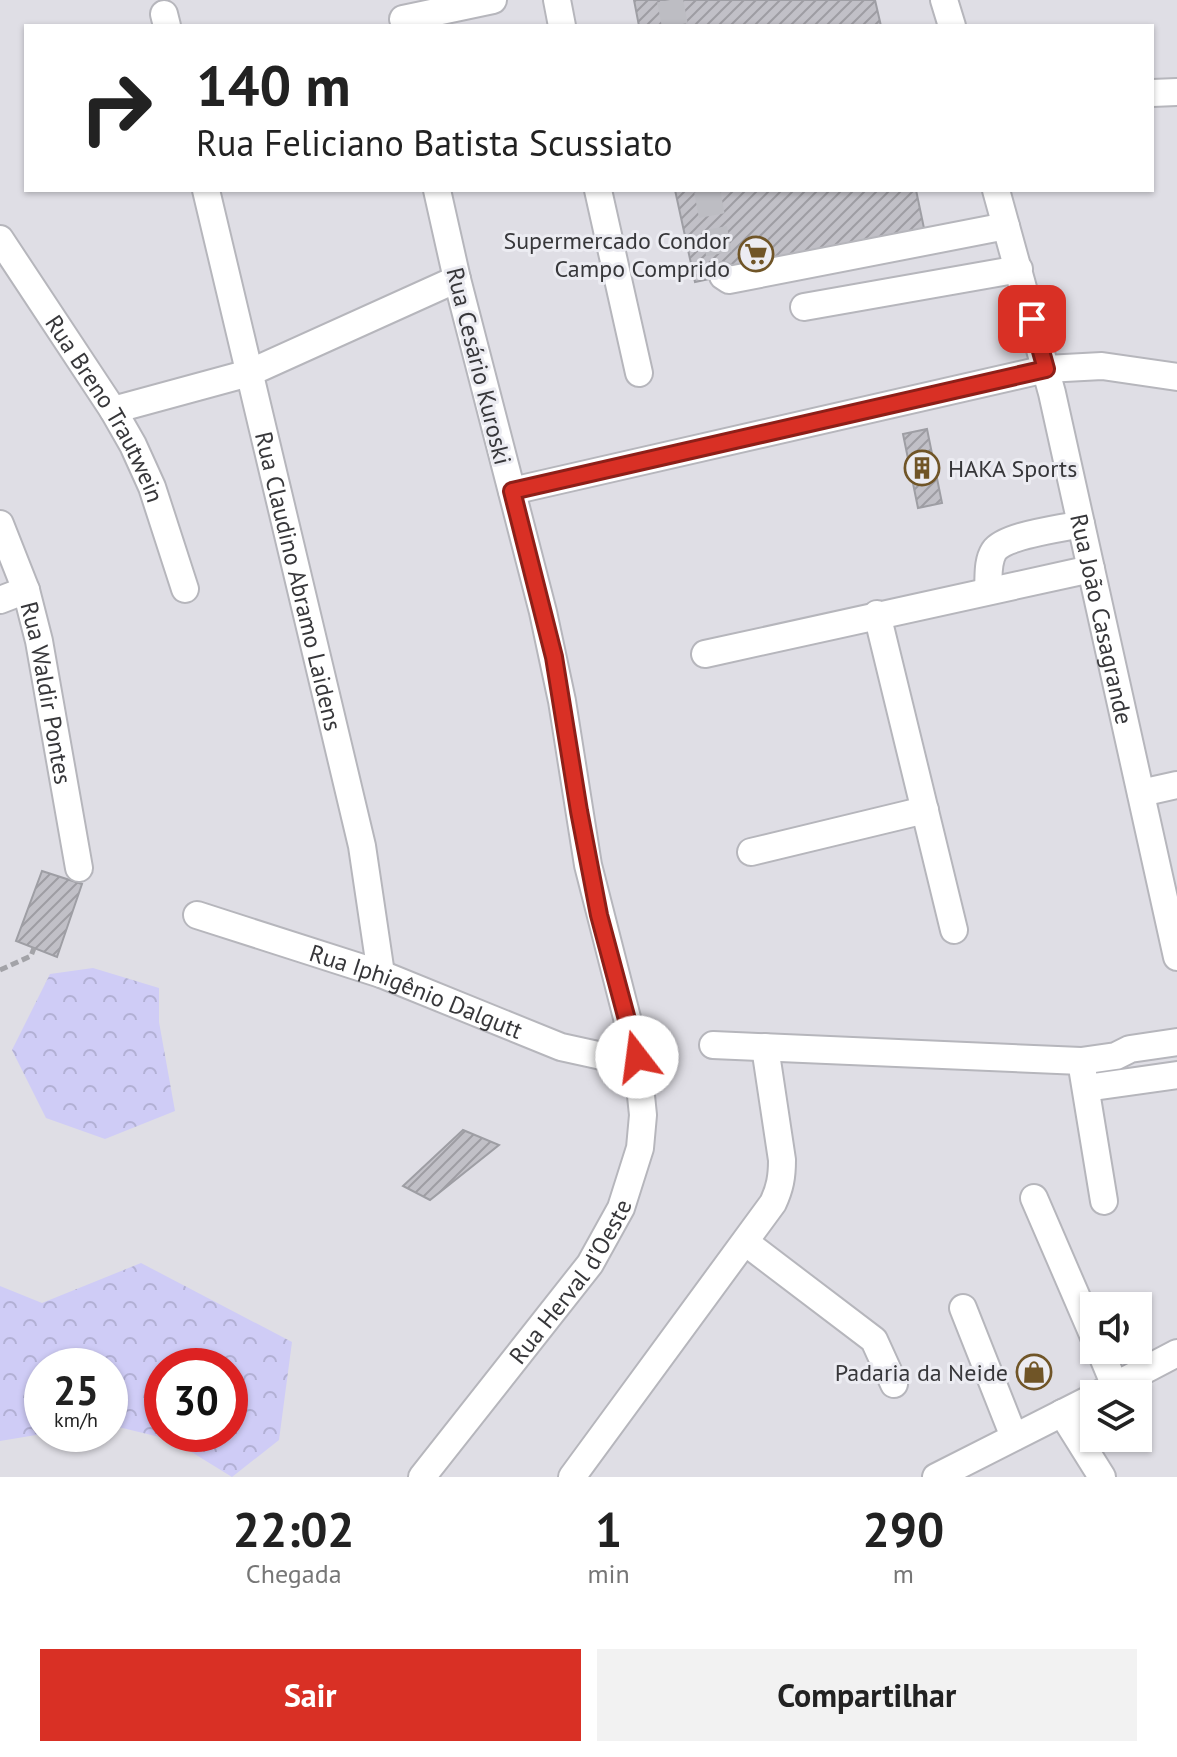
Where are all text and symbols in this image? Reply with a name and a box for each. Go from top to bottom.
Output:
text: 140 m [196,49,351,121]
icon: right [64,56,168,160]
text: Rua Feliciano Batista Scussiato [196,119,673,166]
place label: Supermercado Condor Campo Comprido [503,225,730,284]
supermarket icon: Supermercado Condor Campo Comprido [737,235,775,273]
street label: Rua Cesário Kuroski [440,264,518,468]
pin [998,285,1066,353]
icon: arrive [1010,297,1054,341]
street label: Rua Breno Trautwein [39,309,171,506]
street label: Rua Claudino Abramo Laidens [248,428,350,734]
building icon: HAKA Sports [903,449,941,487]
place label: HAKA Sports [948,453,1077,484]
street label: Rua João Casagrande [1064,511,1140,727]
street label: Rua Waldir Pontes [14,598,79,787]
street label: Rua Iphigênio Dalgutt [306,937,527,1045]
position arrow [595,1015,679,1099]
street label: Rua Herval d'Oeste [502,1196,638,1370]
map controls [1080,1292,1152,1452]
button: sound [1080,1292,1152,1364]
speed limit sign: 30 [144,1348,248,1452]
shop icon: Padaria da Neide [1015,1353,1053,1391]
place label: Padaria da Neide [835,1357,1008,1388]
text: 25 [53,1364,99,1416]
button: layers [1080,1380,1152,1452]
text: km/h [54,1407,98,1433]
text: 22:02 [233,1498,355,1560]
text: 1 [595,1498,622,1560]
text: 290 [863,1498,944,1560]
text: Chegada [246,1557,342,1590]
text: min [587,1557,630,1590]
text: m [893,1557,914,1590]
button: Sair [40,1649,581,1741]
button: Compartilhar [597,1649,1137,1741]

